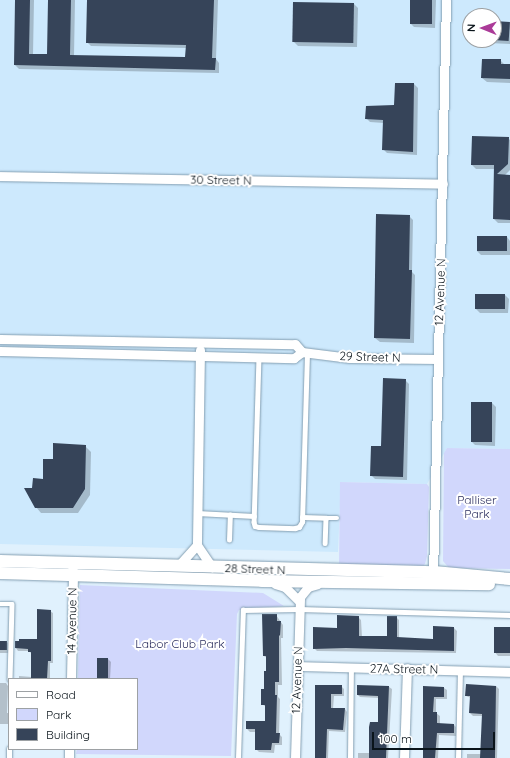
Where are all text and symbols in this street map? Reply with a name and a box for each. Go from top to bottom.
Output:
north arrow [462,8,502,48]
text: N [464,24,478,32]
street label: 30 Street N [190,172,252,188]
street label: 12 Avenue N [432,258,448,326]
street label: 29 Street N [339,349,401,365]
park label: Palliser Park [457,493,497,521]
street label: 28 Street N [224,561,286,577]
street label: 14 Avenue N [64,587,80,655]
park label: Labor Club Park [135,637,225,651]
street label: 12 Avenue N [289,646,305,714]
street label: 27A Street N [370,661,438,677]
legend [8,678,138,750]
text: Road [46,687,76,702]
text: Park [46,707,71,722]
scale bar [374,724,497,750]
text: Building [46,727,90,742]
text: 100 m [379,731,412,746]

